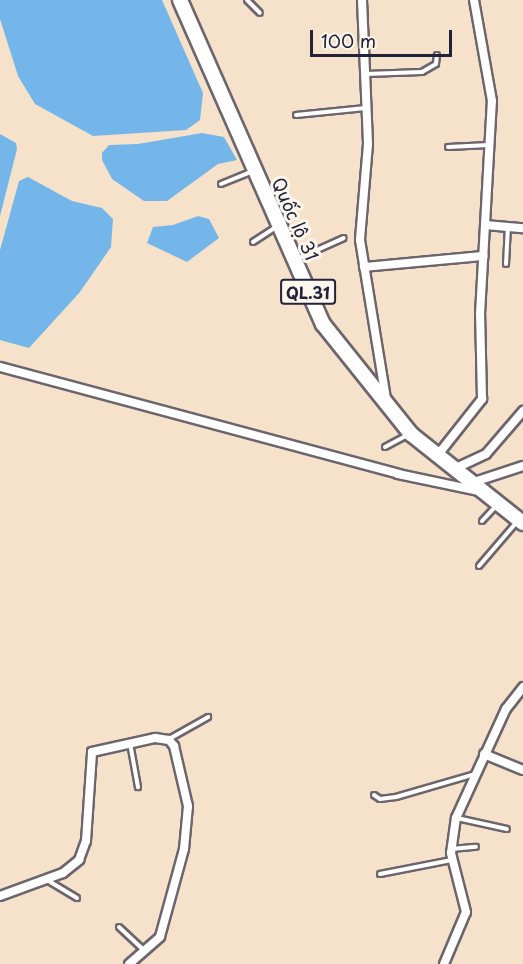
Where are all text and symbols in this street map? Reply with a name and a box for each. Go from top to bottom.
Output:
scale bar [313,18,456,56]
text: 100 m [321,27,376,54]
street label: Quốc lộ 31 [267,174,323,264]
road number: QL.31 [280,279,336,305]

